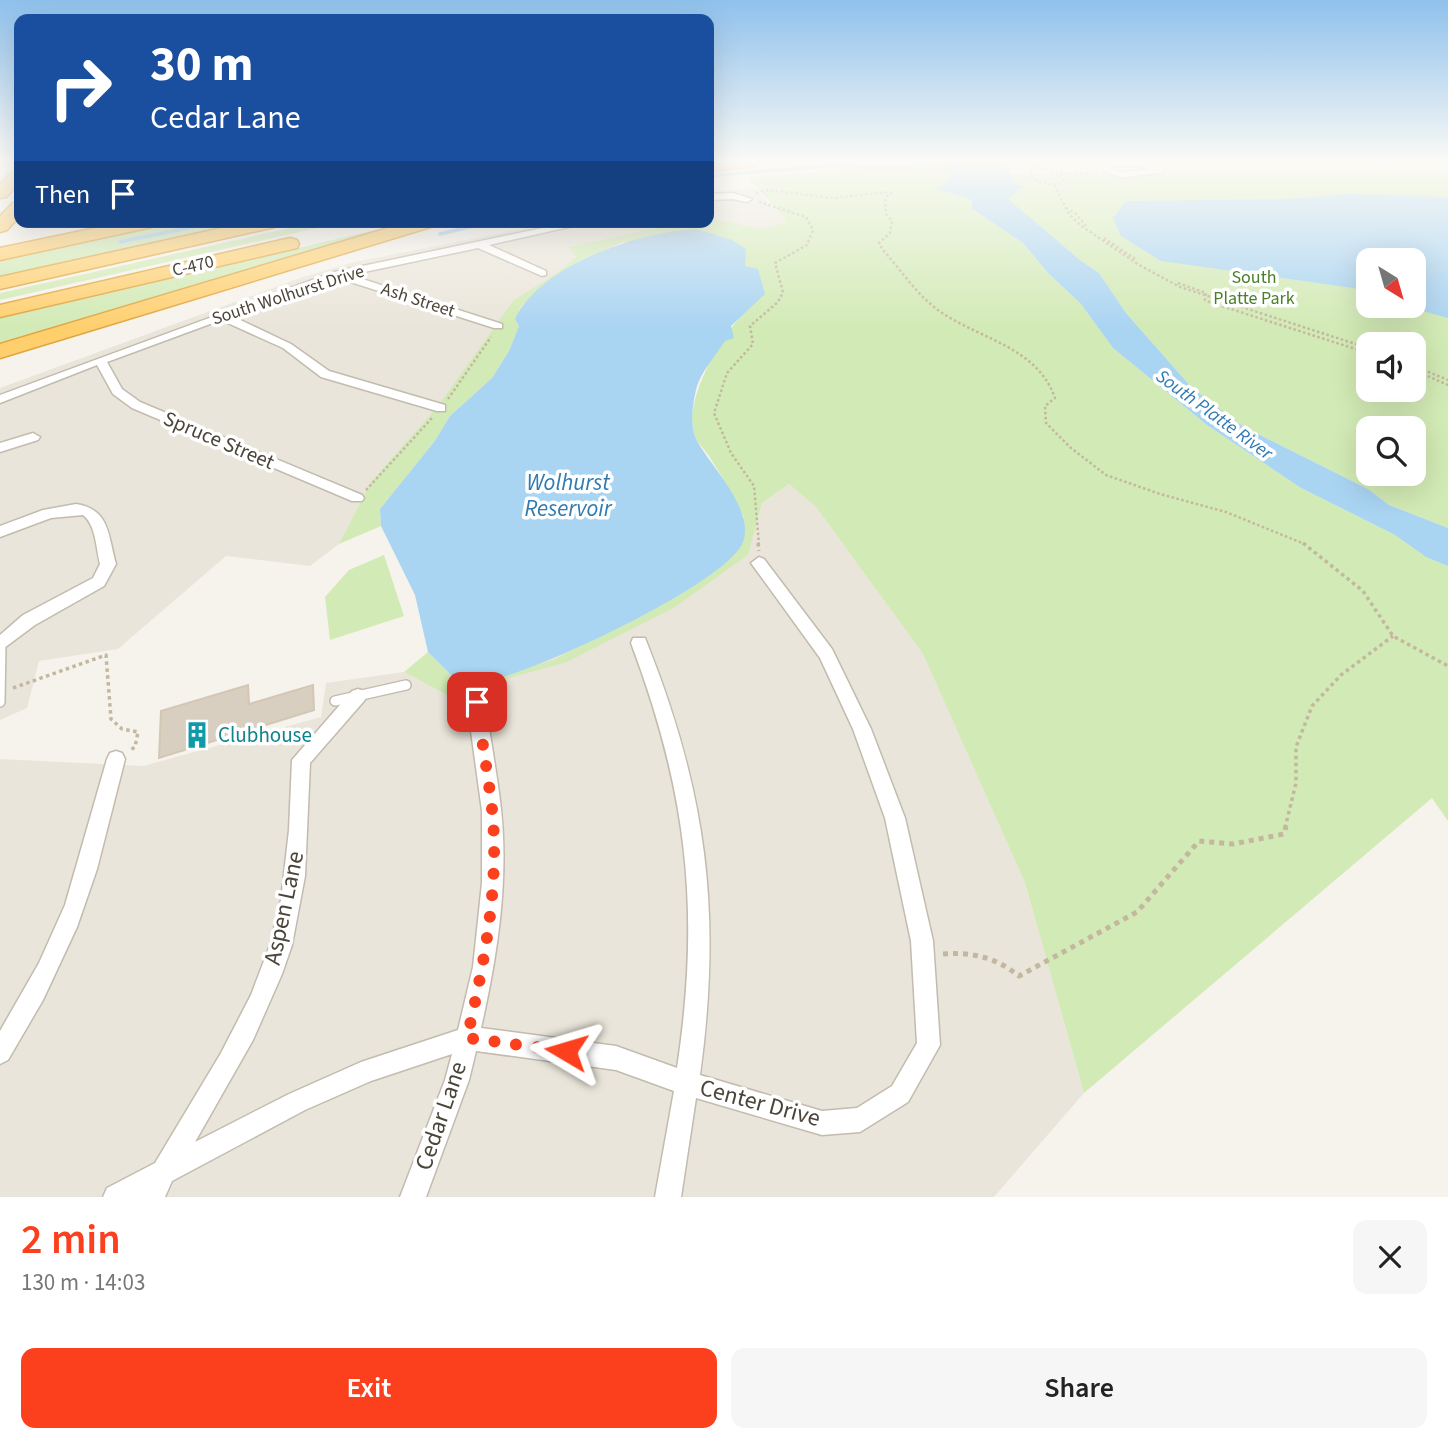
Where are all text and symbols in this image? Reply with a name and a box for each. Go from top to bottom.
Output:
text: 30 m [150,30,254,100]
icon: right [35,42,126,133]
text: Cedar Lane [150,95,301,141]
icon: arrive [104,175,142,213]
text: Then [35,176,90,213]
north arrow [1356,248,1426,318]
map controls [1356,248,1426,486]
street label: C-470 [170,249,216,283]
street label: South Wolhurst Drive [209,259,367,331]
park label: South Platte Park [1213,265,1295,311]
street label: Ash Street [378,276,458,324]
button: sound [1356,332,1426,402]
water label: South Platte River [1150,363,1279,468]
street label: Spruce Street [159,403,279,477]
button: search [1356,416,1426,486]
water label: Wolhurst Reservoir [524,466,613,525]
pin [447,672,507,732]
icon: arrive [458,683,496,721]
building icon: Clubhouse [182,720,212,750]
place label: Clubhouse [218,720,312,750]
street label: Aspen Lane [255,848,313,968]
position arrow [529,1014,603,1088]
street label: Cedar Lane [406,1057,476,1175]
street label: Center Drive [696,1070,824,1136]
text: 2 min [21,1210,121,1270]
button: close [1353,1220,1427,1294]
text: 130 m · 14:03 [21,1266,145,1299]
button: Exit [21,1348,717,1428]
button: Share [731,1348,1427,1428]

